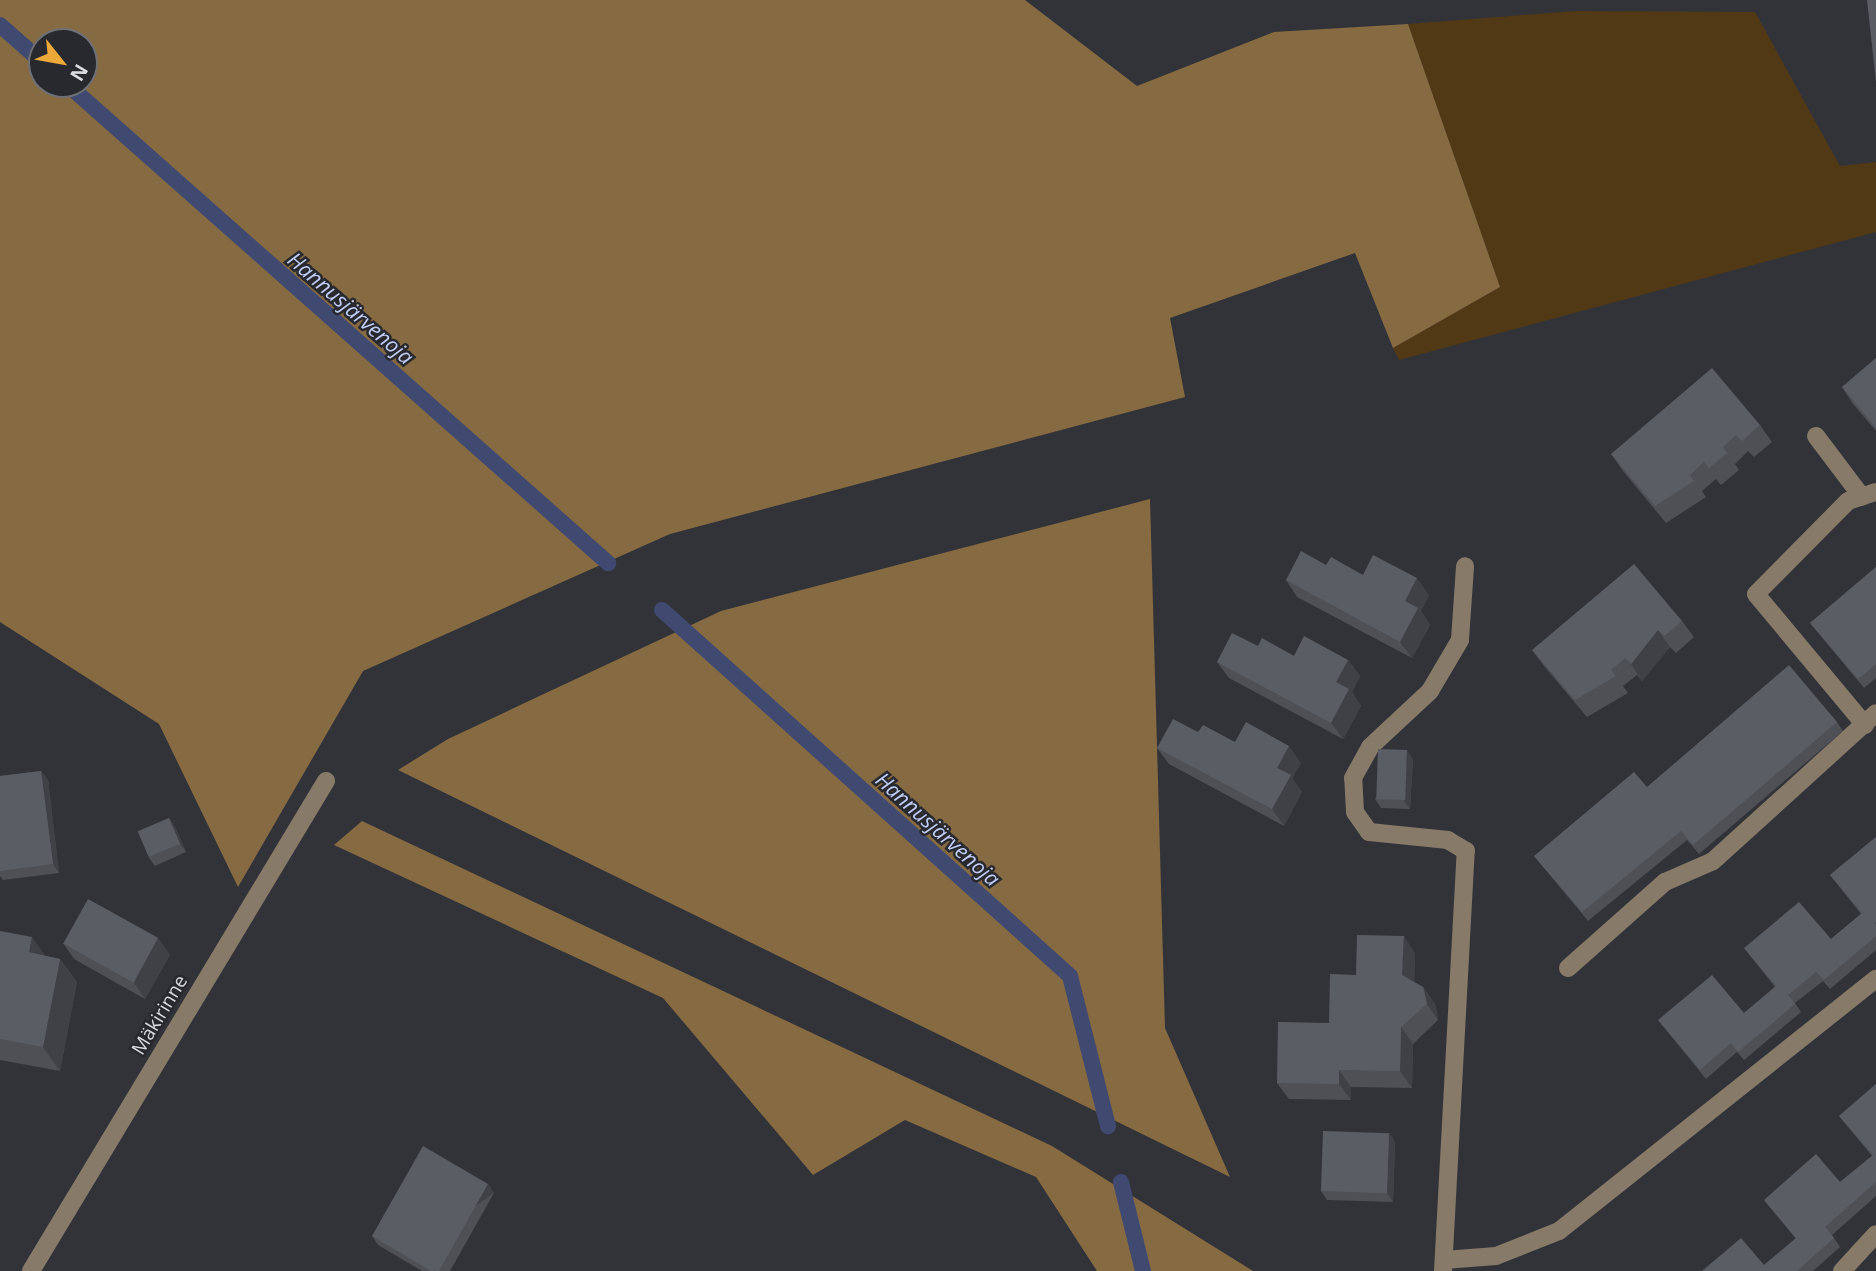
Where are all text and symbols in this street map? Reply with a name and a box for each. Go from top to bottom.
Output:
north arrow [28,28,98,98]
text: N [64,59,94,86]
water label: Hannusjärvenoja [283,247,419,369]
water label: Hannusjärvenoja [871,767,1005,891]
street label: Mäkirinne [127,971,193,1059]

